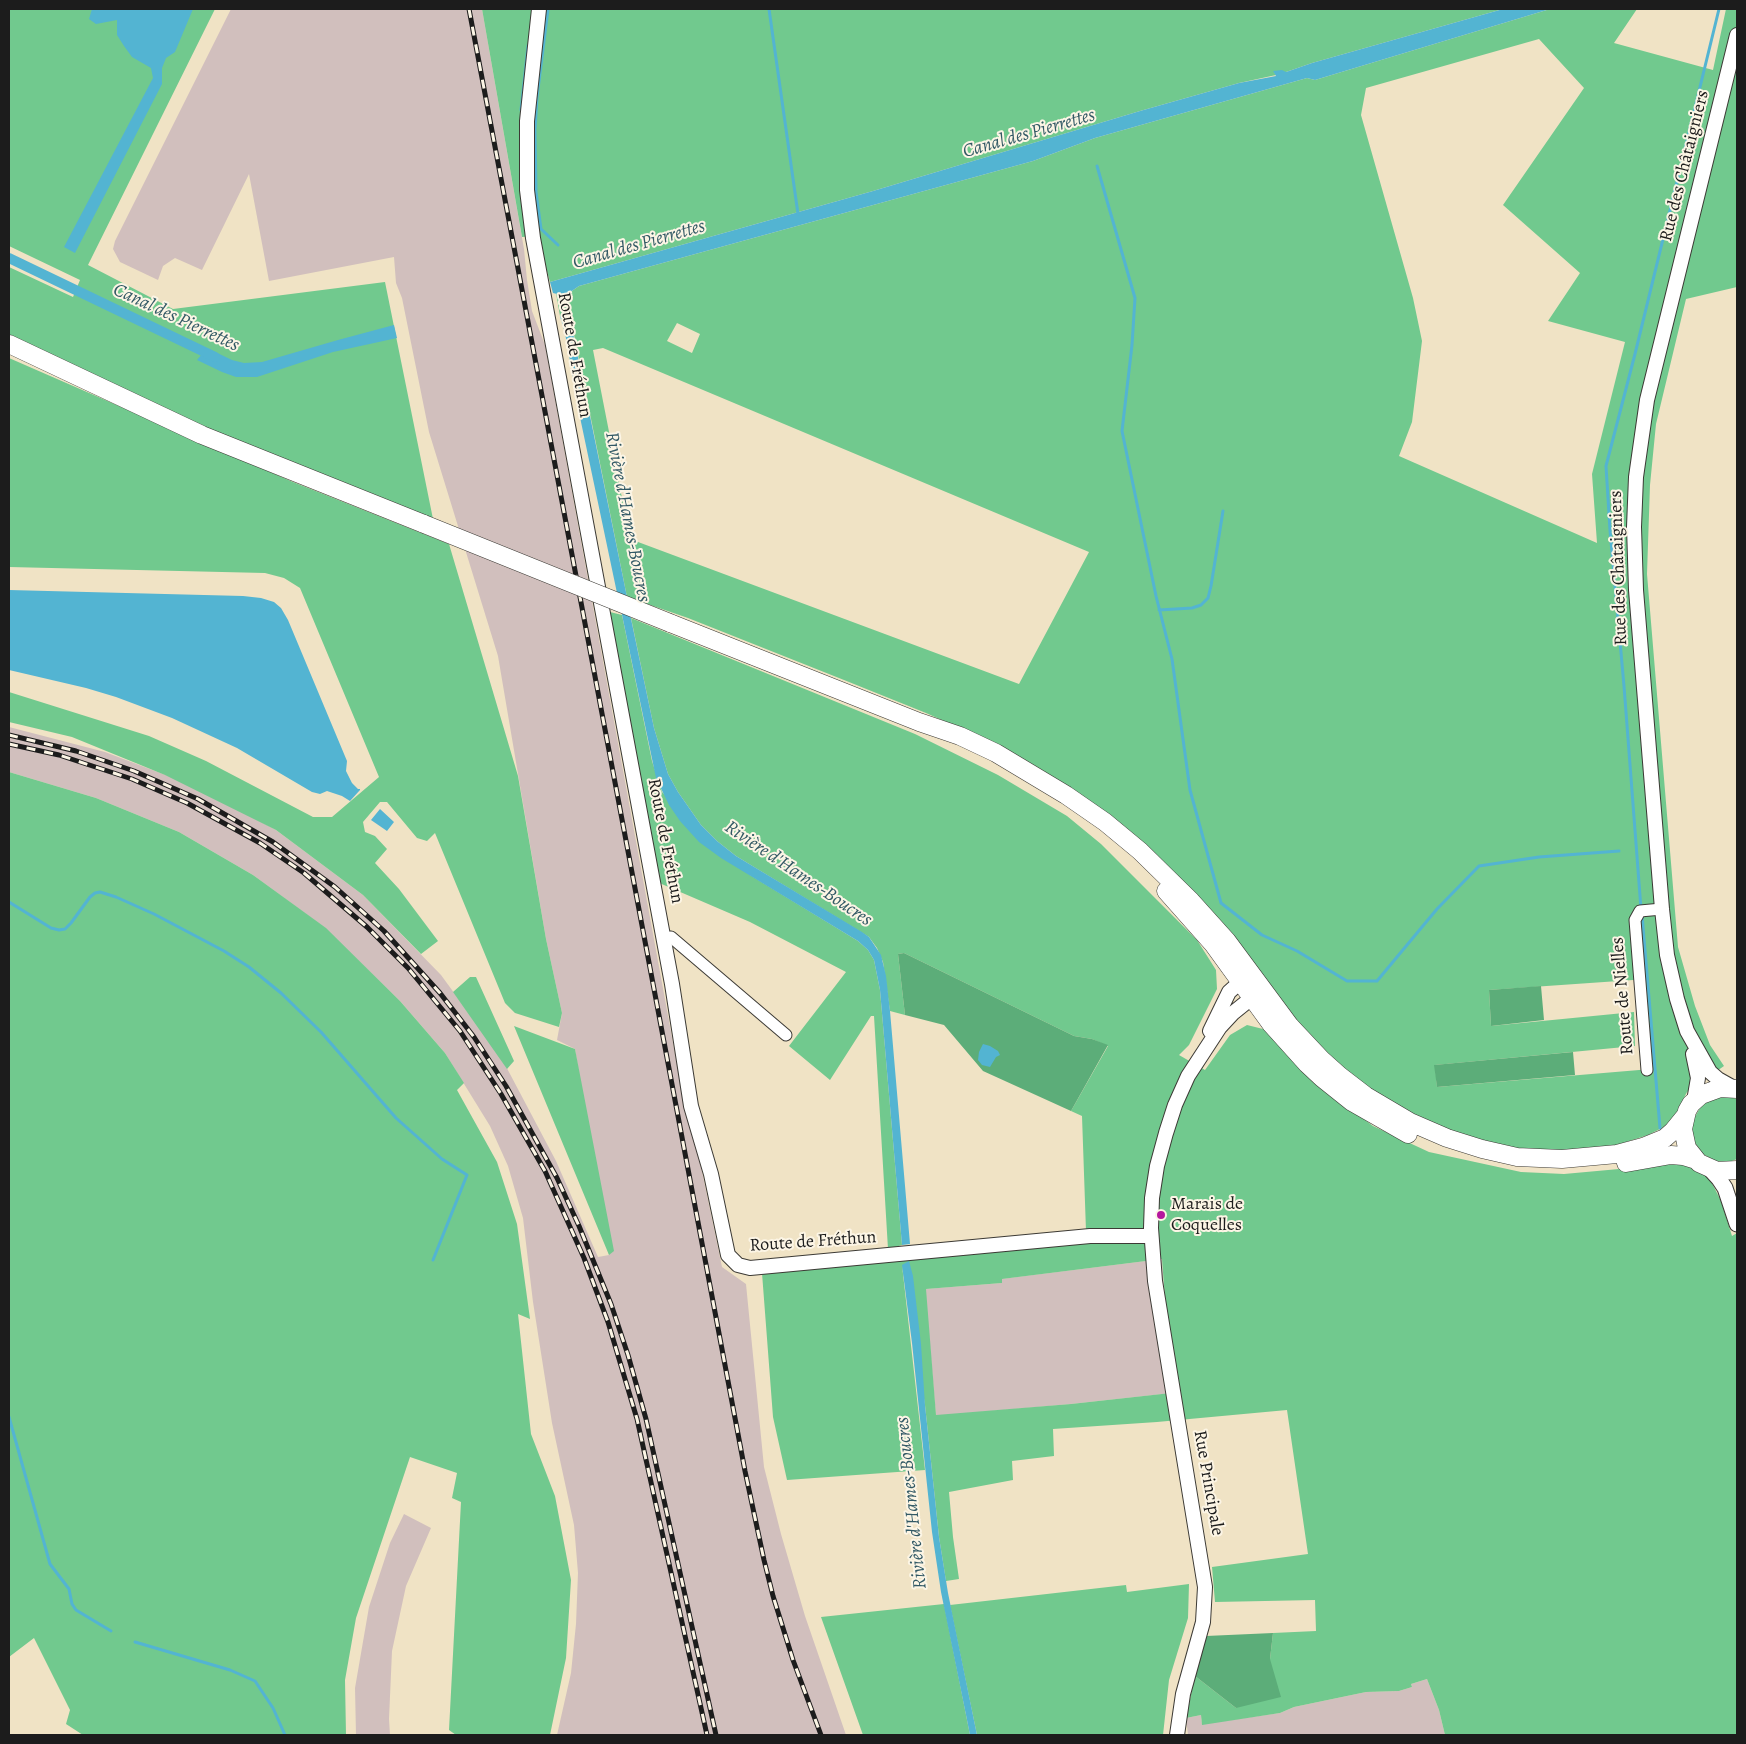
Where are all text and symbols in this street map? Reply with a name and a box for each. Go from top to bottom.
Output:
street label: Rue des Châtaigniers [1656,88,1714,244]
water label: Canal des Pierrettes [960,104,1098,164]
water label: Canal des Pierrettes [570,215,708,275]
water label: Canal des Pierrettes [109,279,243,357]
street label: Route de Fréthun [552,291,596,419]
water label: Rivière d'Hames-Boucres [599,430,655,604]
street label: Rue des Châtaigniers [1605,490,1633,646]
street label: Route de Fréthun [642,777,688,905]
water label: Rivière d'Hames-Boucres [720,816,876,932]
street label: Route de Nielles [1607,936,1639,1056]
place label: Marais de Coquelles [1171,1194,1243,1236]
marker: Marais de Coquelles [1155,1209,1167,1221]
street label: Route de Fréthun [749,1227,877,1257]
water label: Rivière d'Hames-Boucres [892,1416,932,1590]
street label: Rue Principale [1188,1429,1228,1537]

